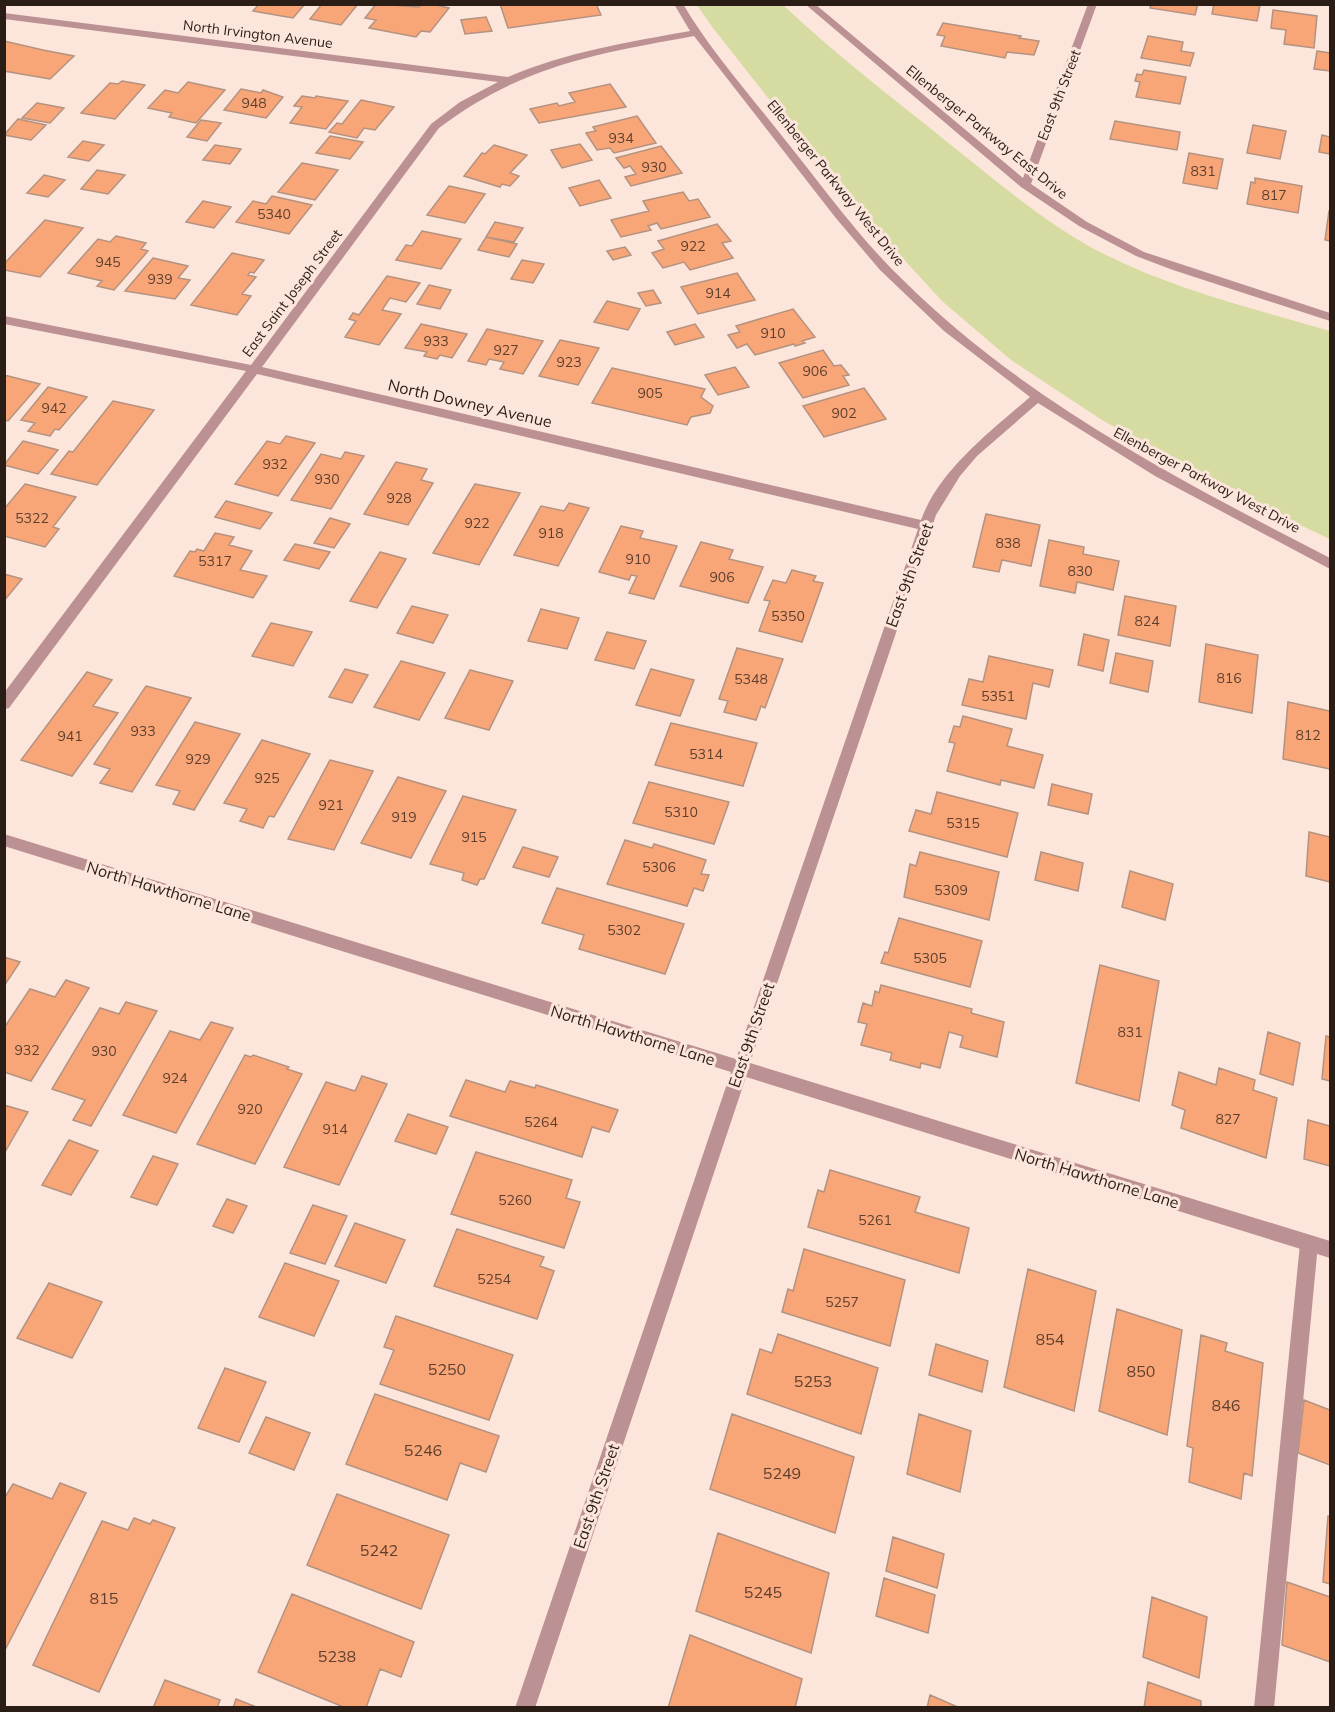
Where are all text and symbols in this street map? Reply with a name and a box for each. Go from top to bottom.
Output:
street label: North Irvington Avenue [182,16,334,52]
street label: East 9th Street [1033,47,1085,143]
street label: Ellenberger Parkway East Drive [902,61,1072,203]
house number: 948 [241,94,267,112]
street label: Ellenberger Parkway West Drive [763,96,909,270]
house number: 934 [608,129,634,147]
house number: 930 [641,158,667,176]
house number: 831 [1190,162,1216,180]
house number: 817 [1261,186,1287,204]
house number: 5340 [257,205,291,223]
street label: East Saint Joseph Street [238,225,346,360]
house number: 922 [680,237,706,255]
house number: 945 [95,253,121,271]
house number: 939 [147,270,173,288]
house number: 914 [705,284,731,302]
house number: 910 [760,324,786,342]
house number: 933 [423,332,449,350]
house number: 927 [493,341,519,359]
house number: 923 [556,353,582,371]
house number: 906 [802,362,828,380]
street label: North Downey Avenue [386,374,554,432]
house number: 905 [637,384,663,402]
house number: 942 [41,399,67,417]
house number: 902 [831,404,857,422]
street label: Ellenberger Parkway West Drive [1111,423,1303,537]
house number: 932 [262,455,288,473]
house number: 930 [314,470,340,488]
house number: 928 [386,489,412,507]
house number: 5322 [15,509,49,527]
house number: 922 [464,514,490,532]
street label: East 9th Street [881,520,937,630]
house number: 918 [538,524,564,542]
house number: 838 [995,534,1021,552]
house number: 910 [625,550,651,568]
house number: 5317 [198,552,232,570]
house number: 830 [1067,562,1093,580]
house number: 906 [709,568,735,586]
house number: 5350 [771,607,805,625]
house number: 824 [1134,612,1160,630]
house number: 816 [1216,669,1242,687]
house number: 5348 [734,670,768,688]
house number: 5351 [981,687,1015,705]
house number: 933 [130,722,156,740]
house number: 812 [1295,726,1321,744]
house number: 941 [57,727,83,745]
house number: 5314 [689,745,723,763]
house number: 929 [185,750,211,768]
house number: 925 [254,769,280,787]
house number: 921 [318,796,344,814]
house number: 5310 [664,803,698,821]
house number: 919 [391,808,417,826]
house number: 5315 [946,814,980,832]
house number: 915 [461,828,487,846]
street label: North Hawthorne Lane [84,856,254,926]
house number: 5306 [642,858,676,876]
house number: 5309 [934,881,968,899]
house number: 5302 [607,921,641,939]
house number: 5305 [913,949,947,967]
street label: East 9th Street [724,980,778,1090]
street label: North Hawthorne Lane [548,1000,718,1070]
house number: 831 [1117,1023,1143,1041]
house number: 932 [14,1041,40,1059]
house number: 930 [91,1042,117,1060]
house number: 924 [162,1069,188,1087]
house number: 920 [237,1100,263,1118]
house number: 827 [1215,1110,1241,1128]
house number: 5264 [524,1113,558,1131]
house number: 914 [322,1120,348,1138]
street label: North Hawthorne Lane [1012,1143,1182,1213]
house number: 5260 [498,1191,532,1209]
house number: 5261 [858,1211,892,1229]
house number: 5254 [477,1270,511,1288]
house number: 5257 [825,1293,859,1311]
house number: 854 [1036,1329,1065,1349]
house number: 5250 [428,1359,466,1379]
house number: 850 [1127,1361,1155,1381]
house number: 5253 [794,1371,832,1391]
house number: 846 [1212,1395,1240,1415]
house number: 5246 [404,1440,442,1460]
street label: East 9th Street [569,1441,623,1551]
house number: 5249 [763,1463,801,1483]
house number: 5242 [360,1540,398,1560]
house number: 5245 [744,1582,782,1602]
house number: 815 [90,1588,118,1608]
house number: 5238 [318,1646,356,1666]

